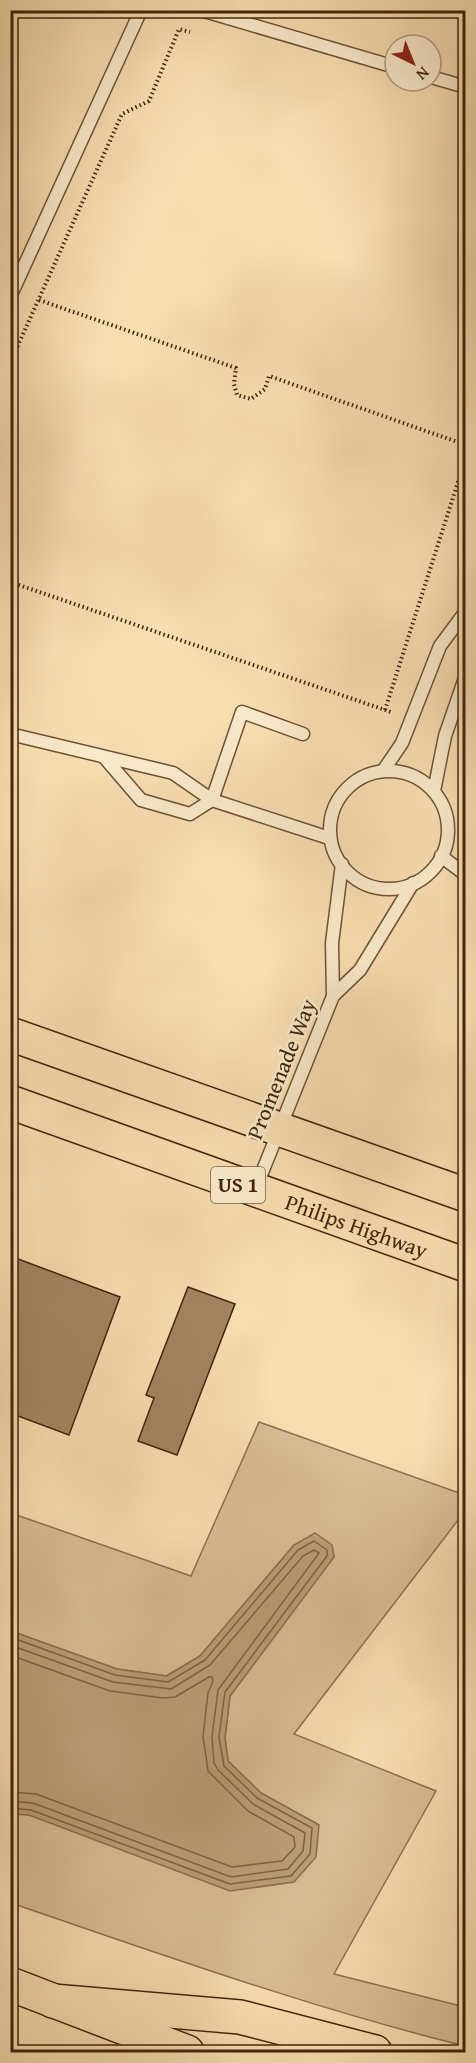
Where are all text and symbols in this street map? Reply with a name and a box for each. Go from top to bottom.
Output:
north arrow [383,33,443,93]
text: N [411,62,435,87]
street label: Promenade Way [238,994,324,1144]
road number: US 1 [211,1167,265,1203]
street label: Philips Highway [281,1186,432,1266]

